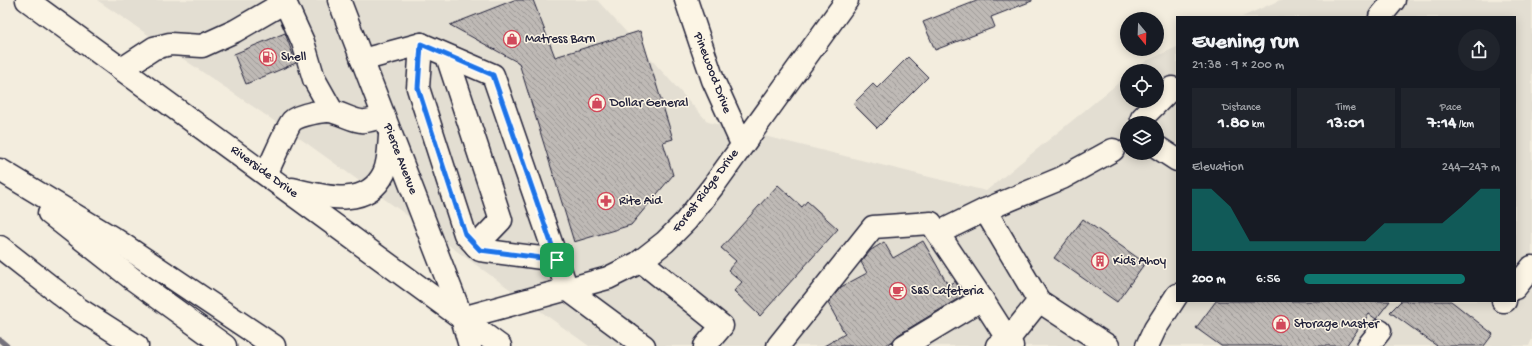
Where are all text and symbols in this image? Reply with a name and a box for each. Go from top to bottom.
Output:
north arrow [1120,12,1164,56]
map controls [1120,12,1164,160]
shop icon: Matress Barn [502,29,522,49]
street label: Pinewood Drive [689,29,734,116]
button: share [1458,29,1500,71]
text: Evening run [1192,30,1299,56]
place label: Matress Barn [525,32,596,47]
fuel station icon: Shell [258,47,278,67]
place label: Shell [281,50,307,65]
text: 21:38 · 9 × 200 m [1192,58,1284,73]
button: locate [1120,64,1164,108]
shop icon: Dollar General [587,93,607,113]
place label: Dollar General [609,96,688,111]
text: Distance [1222,102,1261,114]
text: Time [1336,102,1356,114]
text: Pace [1440,102,1461,114]
text: 1.80 [1218,114,1249,134]
text: 13:01 [1327,114,1365,134]
text: 7:14 [1427,114,1456,134]
button: layers [1120,116,1164,160]
text: km [1249,119,1265,131]
text: /km [1456,119,1474,131]
street label: Pierce Avenue [379,121,420,197]
street label: Riverside Drive [227,142,301,202]
street label: Forest Ridge Drive [669,146,742,237]
text: Elevation [1192,160,1244,175]
text: 244–247 m [1442,160,1500,175]
pharmacy icon: Rite Aid [596,191,616,211]
place label: Rite Aid [619,194,663,209]
pin [540,243,574,277]
icon: arrive [546,249,568,271]
building icon: Kids Ahoy [1090,251,1110,271]
place label: Kids Ahoy [1113,254,1167,269]
text: 200 m [1192,272,1225,287]
text: 6:56 [1256,272,1280,287]
cafe icon: S&S Cafeteria [888,281,908,301]
place label: S&S Cafeteria [911,284,985,299]
shop icon: Storage Master [1271,314,1291,334]
place label: Storage Master [1294,317,1380,332]

